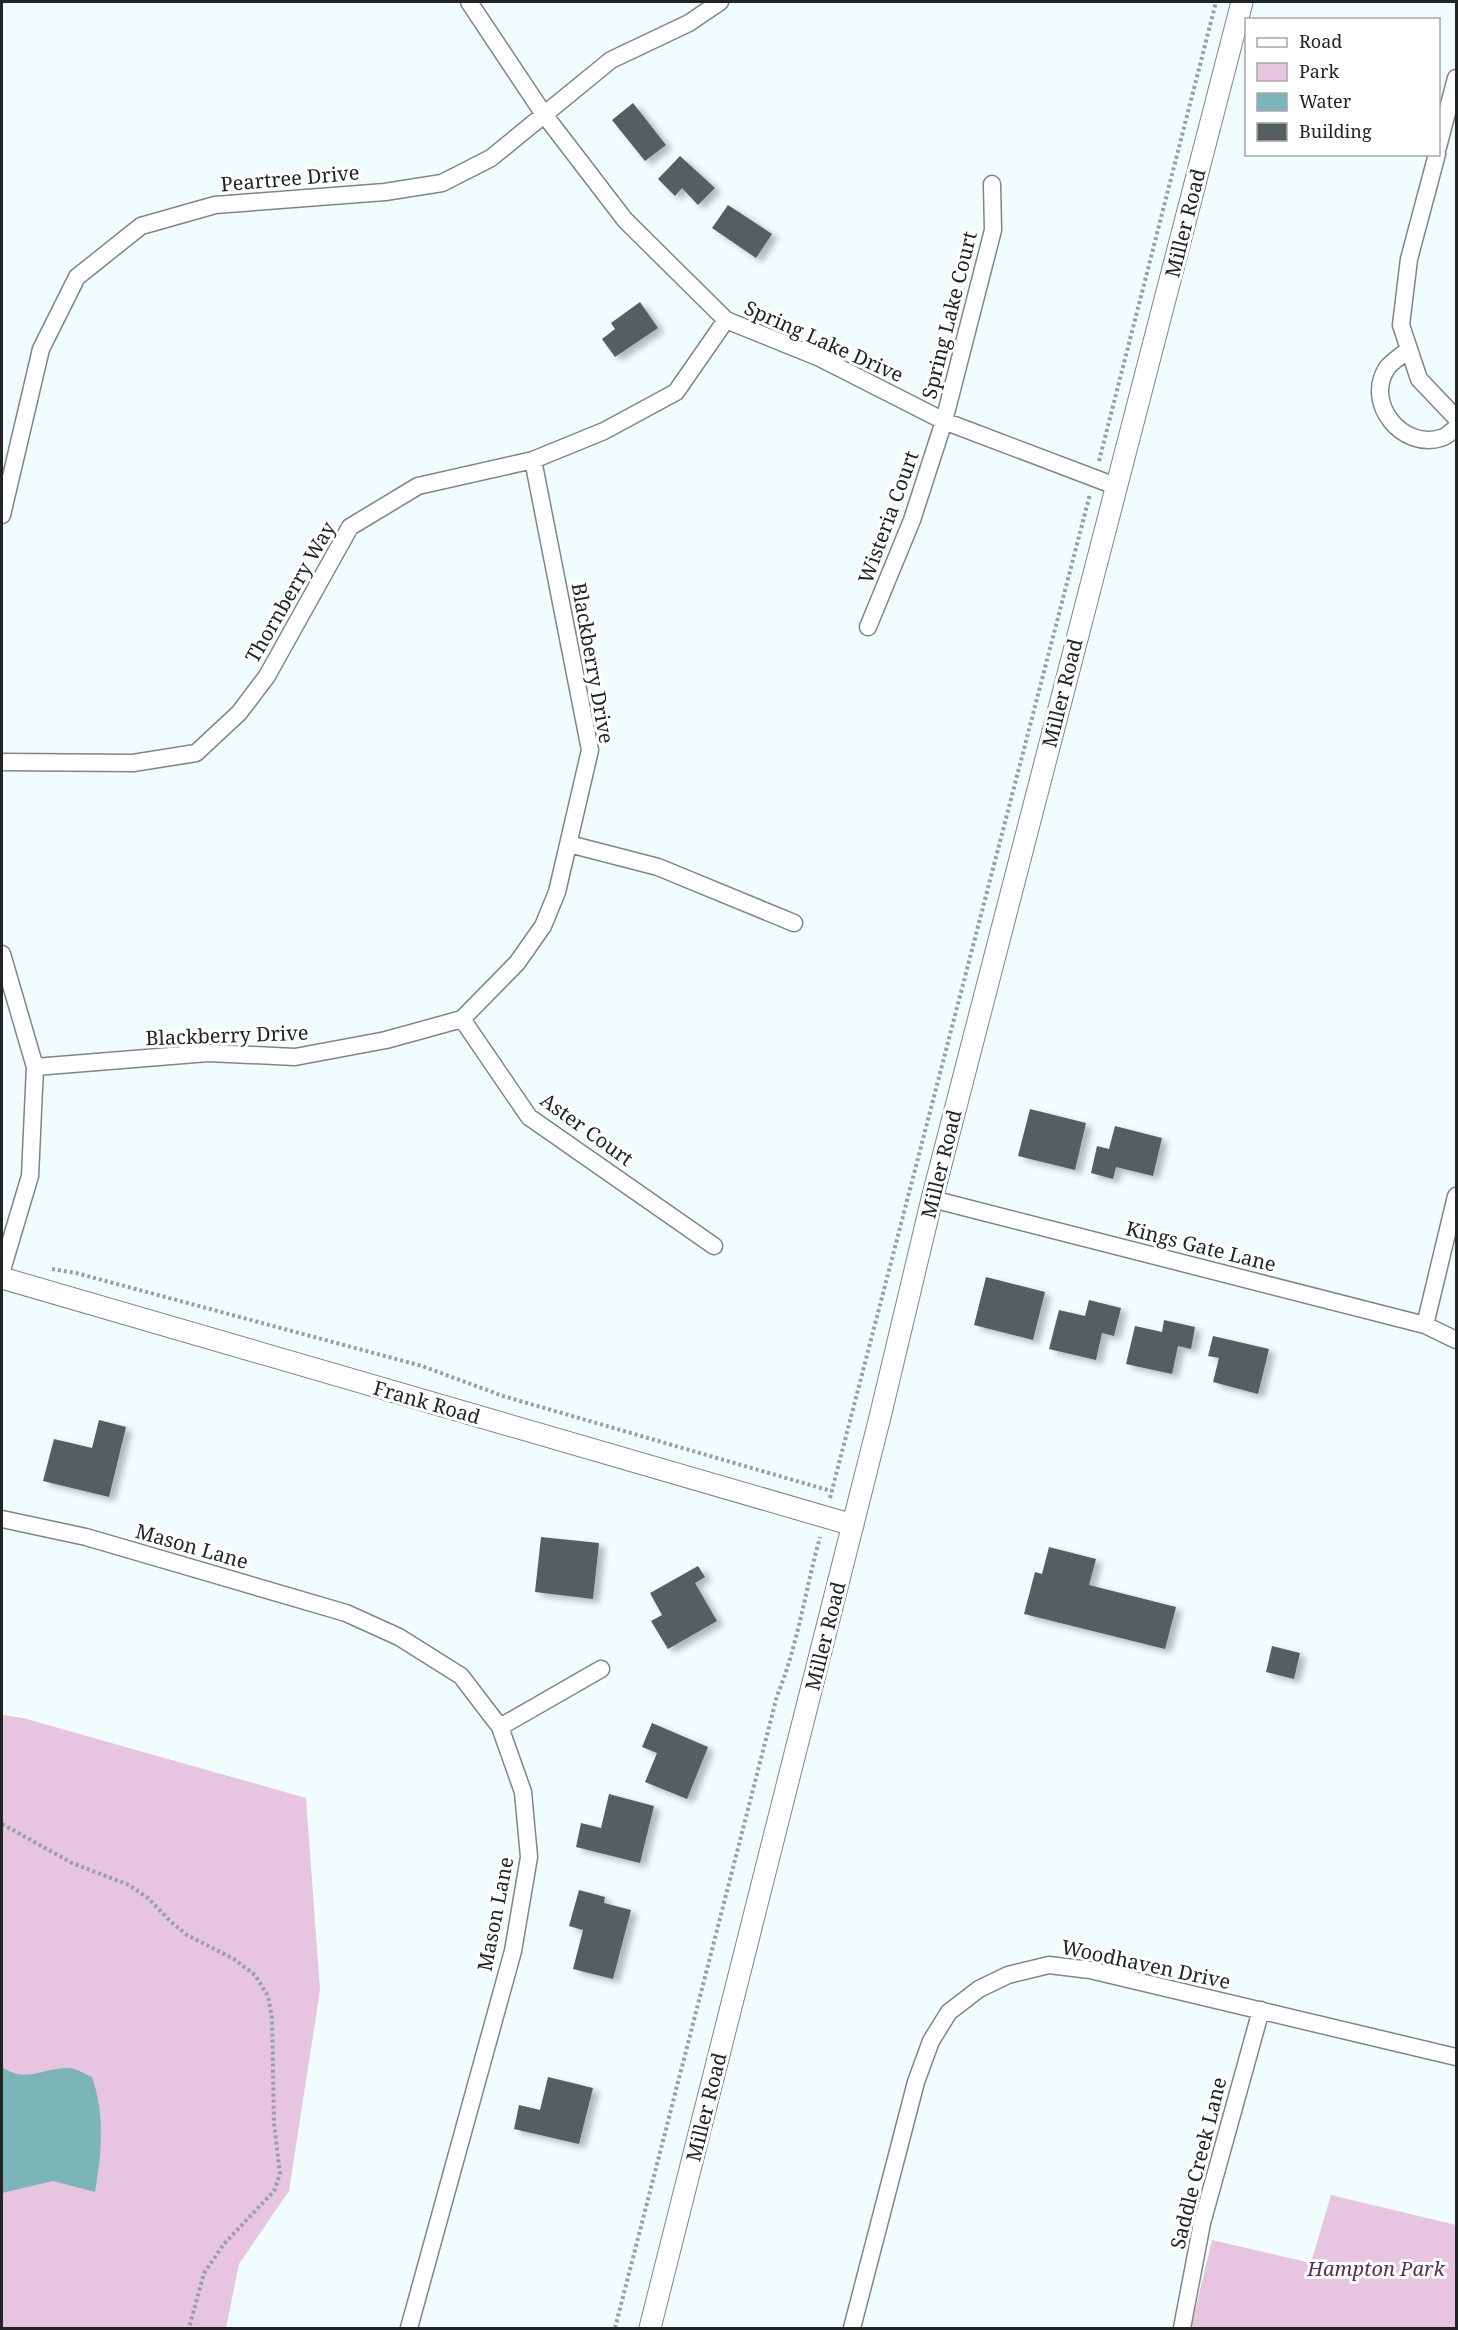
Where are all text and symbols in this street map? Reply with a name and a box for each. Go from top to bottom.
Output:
legend [1245,18,1440,156]
text: Road [1299,29,1342,53]
text: Park [1299,59,1339,83]
text: Water [1299,89,1352,113]
text: Building [1299,119,1372,143]
street label: Peartree Drive [220,158,360,198]
street label: Miller Road [1158,166,1212,280]
street label: Spring Lake Court [915,228,983,402]
street label: Spring Lake Drive [740,294,908,388]
street label: Wisteria Court [851,447,925,587]
street label: Thornberry Way [239,516,342,668]
street label: Blackberry Drive [566,580,620,746]
street label: Miller Road [1035,636,1089,750]
street label: Blackberry Drive [145,1019,309,1051]
street label: Aster Court [535,1086,639,1172]
street label: Miller Road [914,1107,968,1221]
street label: Kings Gate Lane [1123,1214,1279,1278]
street label: Frank Road [370,1374,484,1430]
street label: Mason Lane [133,1517,251,1575]
street label: Miller Road [798,1579,852,1693]
street label: Mason Lane [471,1854,519,1974]
street label: Woodhaven Drive [1059,1933,1233,1995]
street label: Miller Road [679,2050,733,2164]
street label: Saddle Creek Lane [1164,2074,1232,2252]
park label: Hampton Park [1306,2255,1445,2282]

